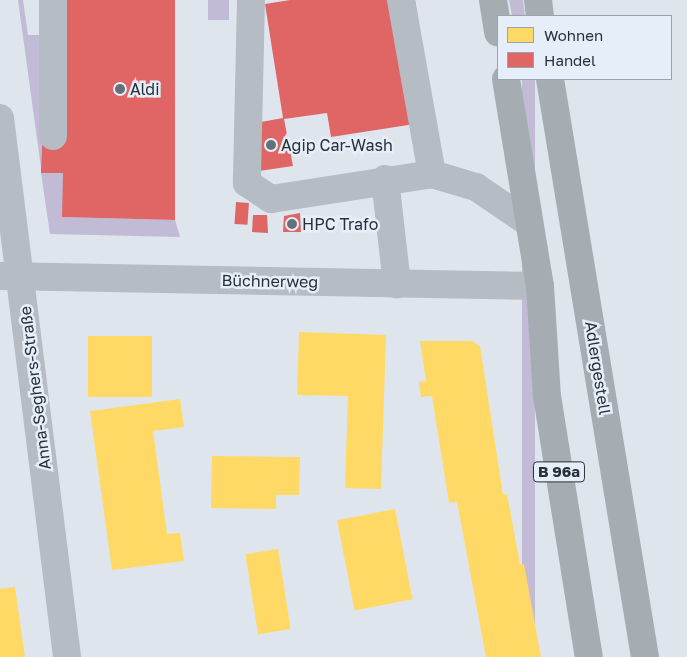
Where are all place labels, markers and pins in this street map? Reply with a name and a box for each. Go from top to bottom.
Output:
place label: Aldi [130,79,159,99]
marker: Aldi [114,83,126,95]
place label: Agip Car-Wash [281,135,393,155]
marker: Agip Car-Wash [265,139,277,151]
place label: HPC Trafo [302,214,378,234]
marker: HPC Trafo [286,218,298,230]

